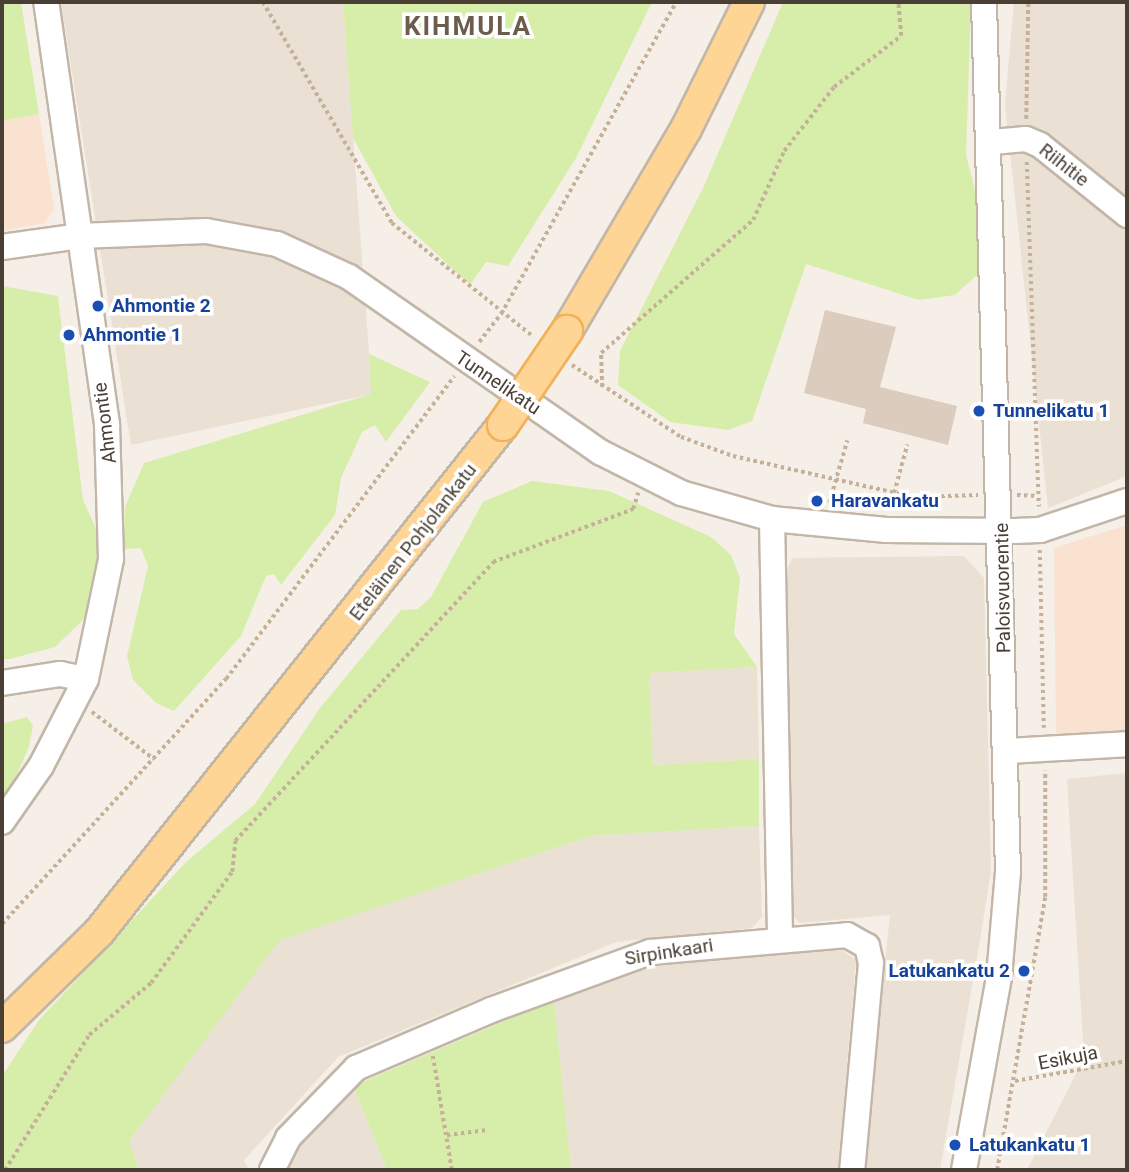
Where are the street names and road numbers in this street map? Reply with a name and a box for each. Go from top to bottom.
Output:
street label: Riihitie [1035,138,1093,192]
street label: Tunnelikatu [451,346,545,420]
street label: Ahmontie [89,381,121,465]
street label: Eteläinen Pohjolankatu [345,459,481,625]
street label: Paloisvuorentie [990,523,1016,653]
street label: Sirpinkaari [623,934,715,970]
street label: Esikuja [1036,1041,1100,1075]

